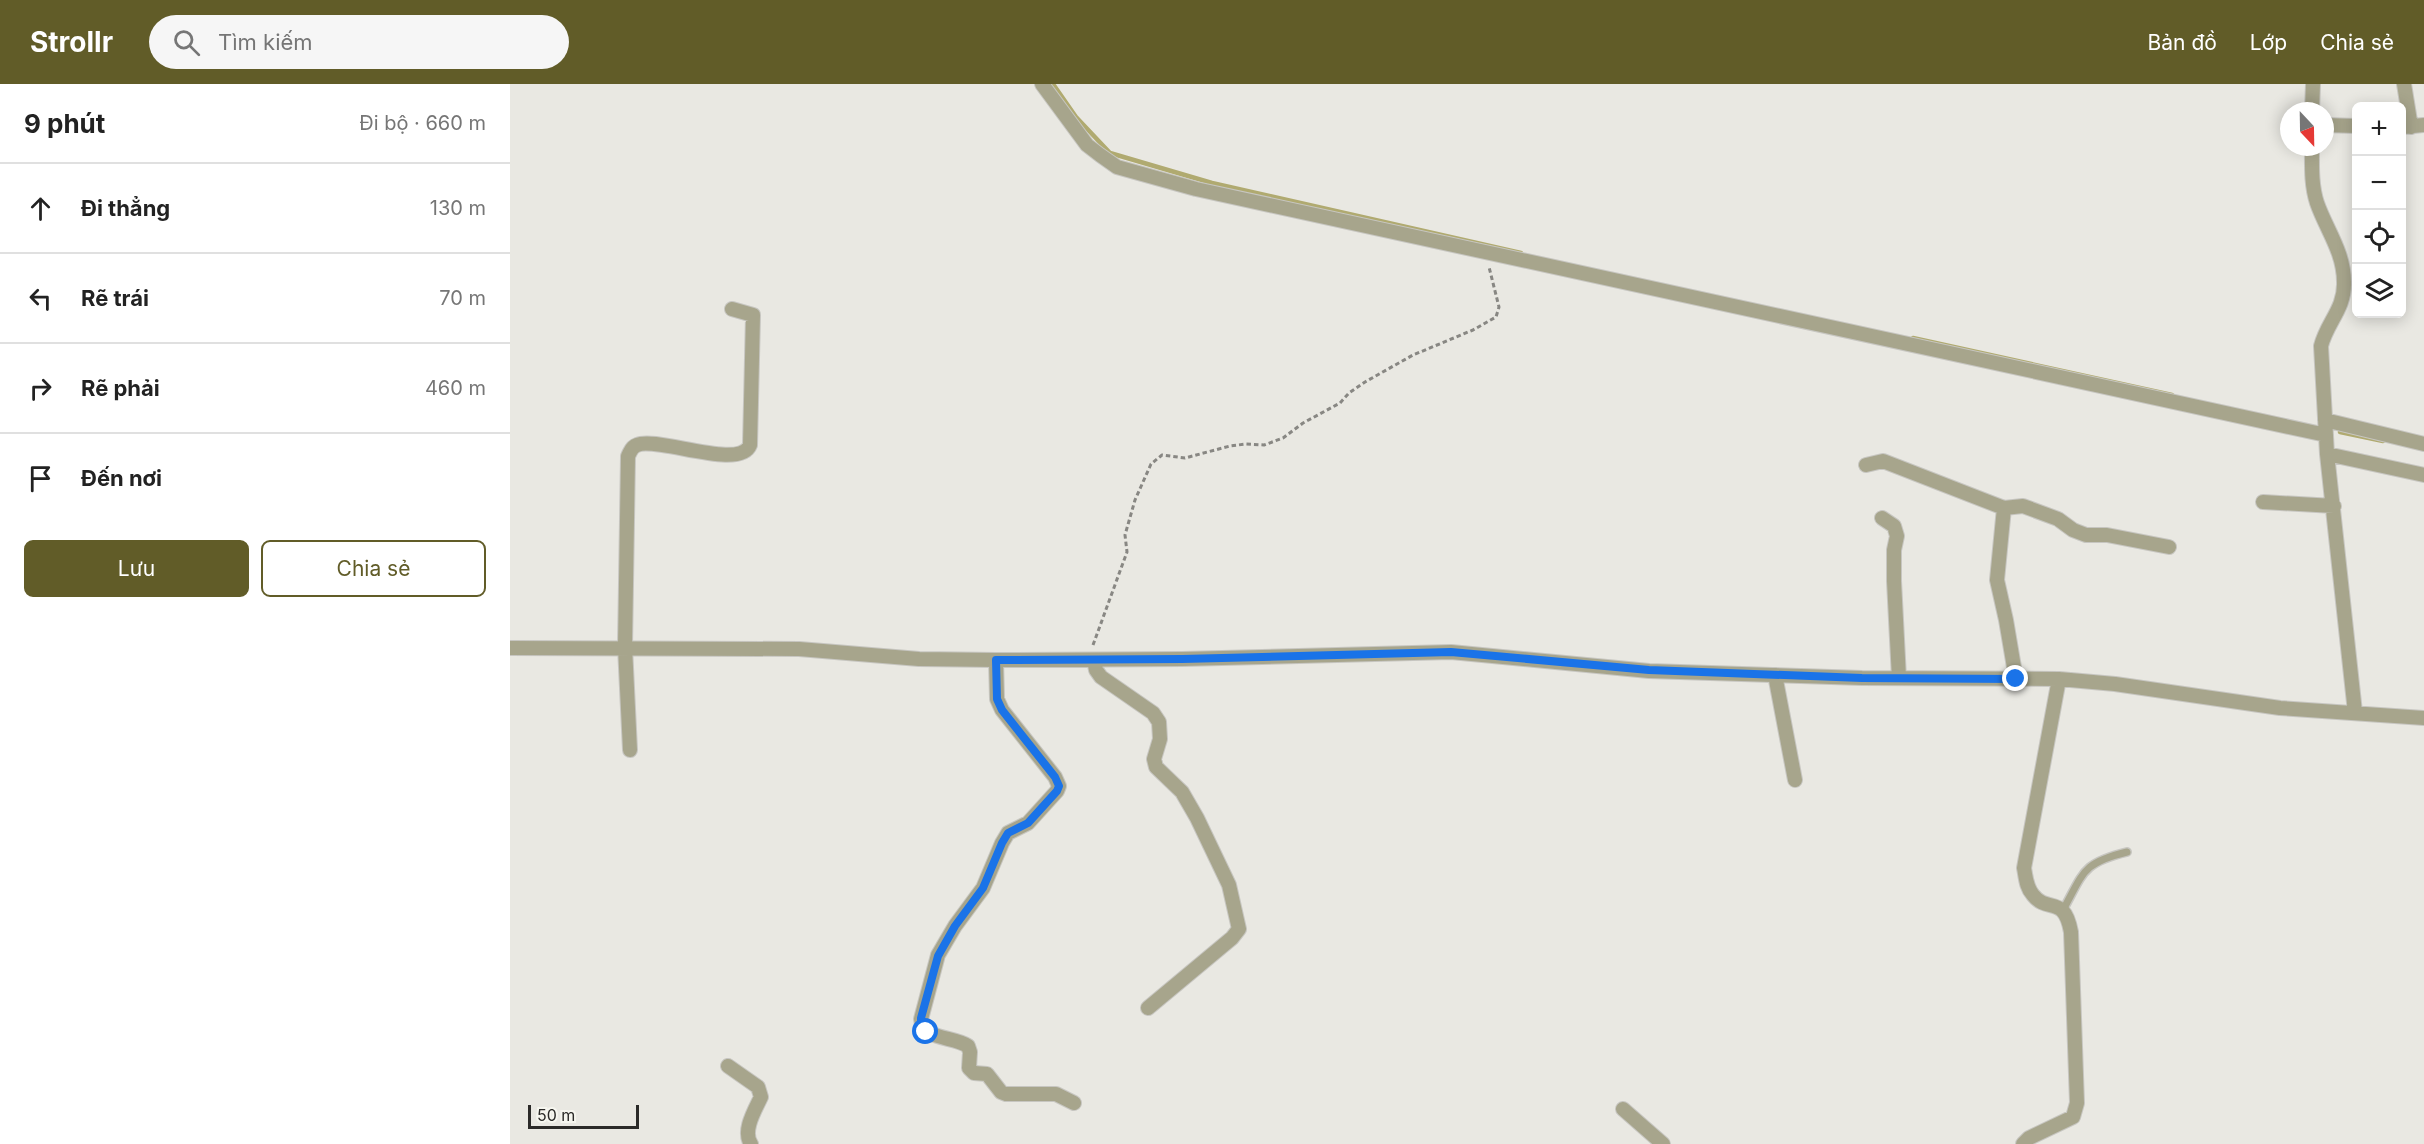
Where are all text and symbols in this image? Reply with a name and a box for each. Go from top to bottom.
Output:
search box [149,15,569,69]
text: Strollr [30,25,113,59]
icon: search [170,26,203,59]
text: Tìm kiếm [218,29,313,55]
text: Bản đồ [2148,30,2217,55]
text: Lớp [2250,30,2287,55]
text: Chia sẻ [2320,30,2394,55]
north arrow [2280,102,2334,156]
map controls [2352,102,2406,318]
button: + [2352,102,2406,156]
text: 9 phút [24,108,105,139]
text: Đi bộ · 660 m [359,111,486,135]
button: − [2352,156,2406,210]
icon: ahead [24,192,57,225]
text: Đi thẳng [81,195,170,221]
text: 130 m [430,196,486,220]
button: locate [2352,210,2406,264]
button: layers [2352,264,2406,318]
icon: left [24,282,57,315]
text: Rẽ trái [81,285,149,311]
text: 70 m [439,286,486,310]
icon: right [24,372,57,405]
text: Rẽ phải [81,375,160,401]
text: 460 m [425,376,486,400]
icon: arrive [24,462,57,495]
text: Đến nơi [81,465,162,491]
button: Lưu [24,540,249,597]
button: Chia sẻ [261,540,486,597]
route end [2002,665,2028,691]
route start [912,1018,938,1044]
scale bar [528,1102,639,1130]
text: 50 m [537,1105,575,1125]

